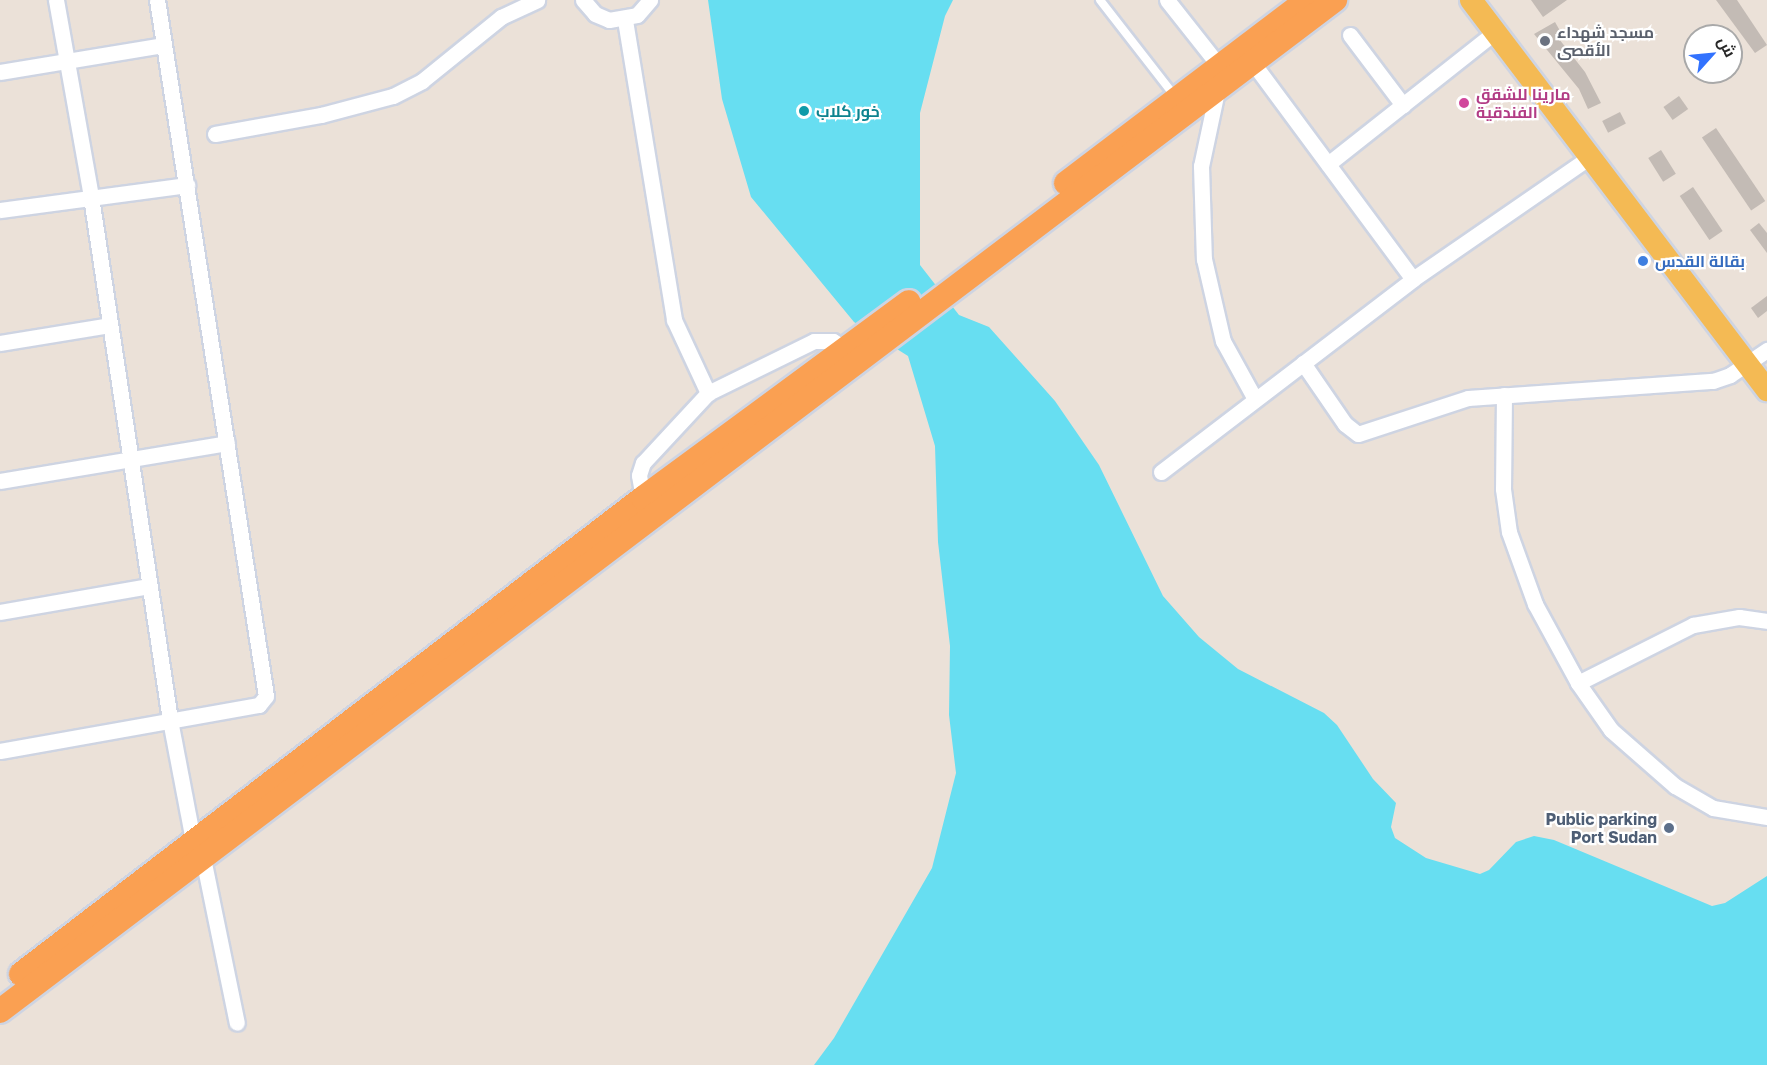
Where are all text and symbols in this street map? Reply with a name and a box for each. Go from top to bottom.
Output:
place label: مسجد شهداء الأقصى [1557,22,1654,60]
north arrow [1683,24,1743,84]
text: ش [1714,33,1741,60]
marker: مسجد شهداء الأقصى [1538,34,1552,48]
place label: مارينا للشقق الفندقية [1476,84,1571,122]
marker: مارينا للشقق الفندقية [1457,96,1471,110]
place label: خور كلاب [816,101,880,121]
marker: خور كلاب [797,104,811,118]
place label: بقالة القدس [1655,251,1745,271]
marker: بقالة القدس [1636,254,1650,268]
place label: Public parking Port Sudan [1545,809,1657,847]
marker: Public parking Port Sudan [1662,821,1676,835]

